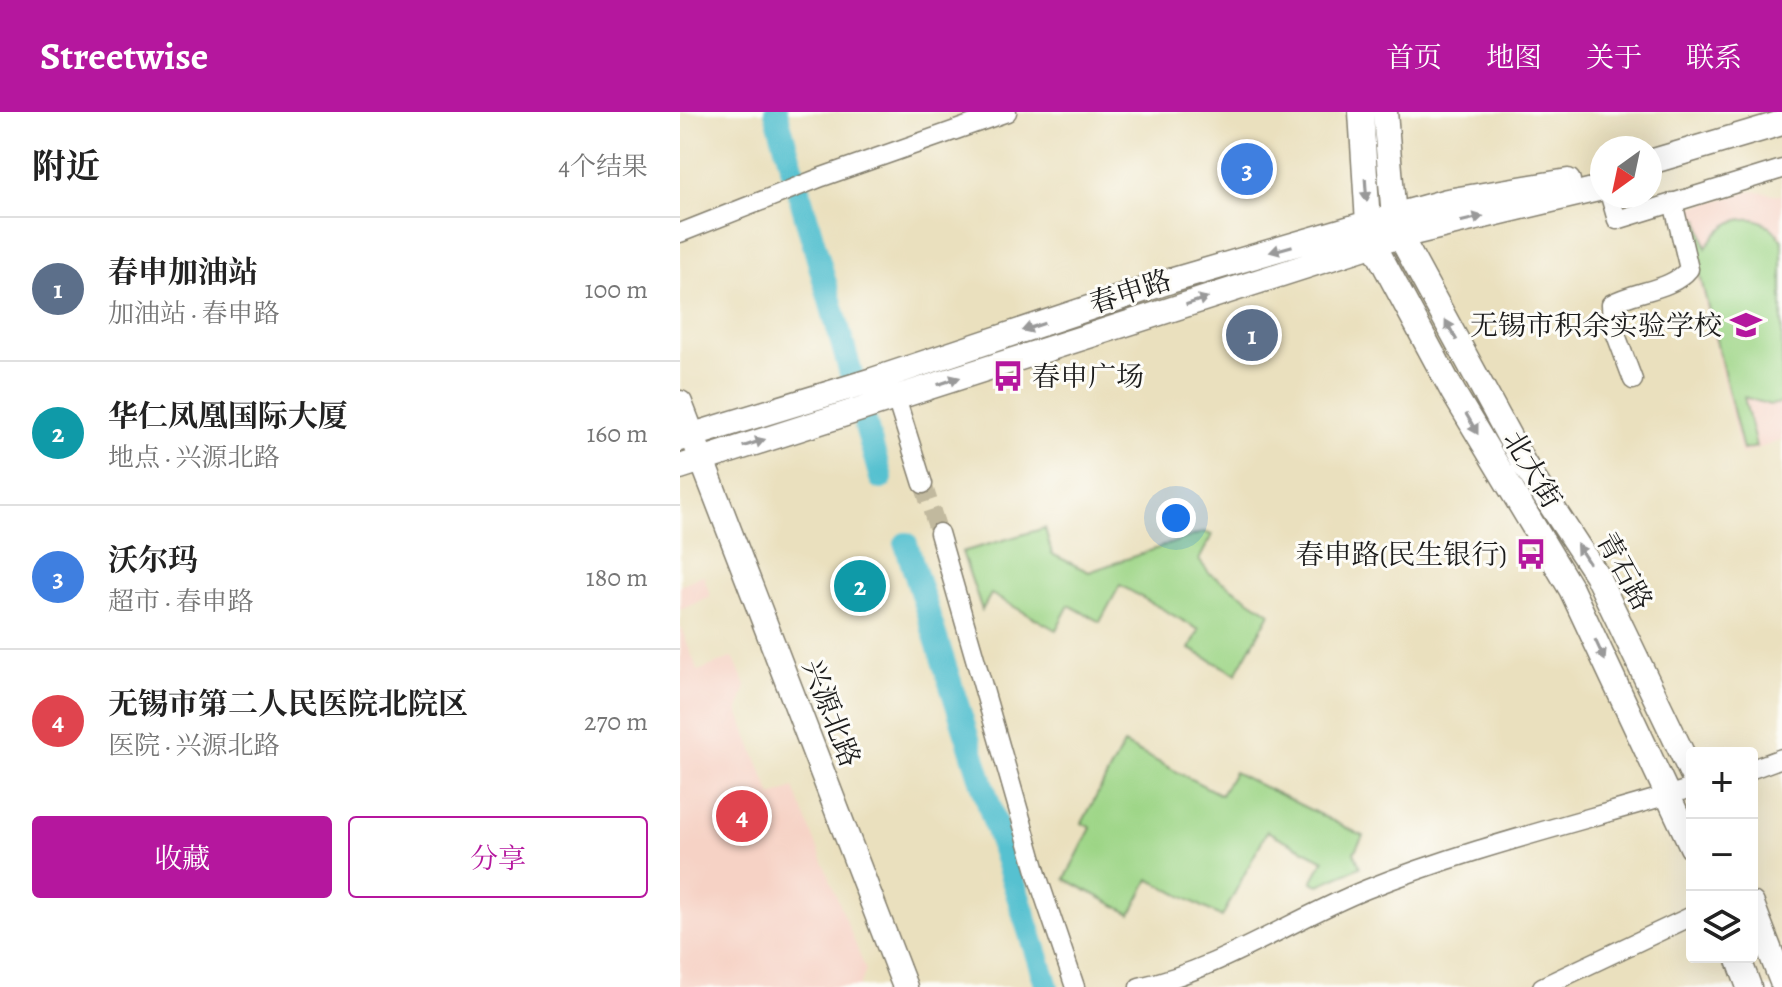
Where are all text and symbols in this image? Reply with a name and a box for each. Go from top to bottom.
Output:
text: Streetwise [40,30,208,82]
text: 首页 [1386,39,1442,77]
text: 地图 [1486,39,1542,77]
text: 关于 [1586,39,1642,77]
text: 联系 [1686,39,1742,77]
north arrow [1590,136,1662,208]
pin: 3 [1221,139,1273,199]
text: 附近 [32,143,100,190]
text: 4个结果 [558,149,648,184]
one-way arrow [1360,178,1373,203]
one-way arrow [1460,212,1485,225]
one-way arrow [1268,243,1292,256]
text: 春申加油站 [108,252,258,292]
street label: 春申路 [1084,261,1176,323]
text: 1 [53,272,63,307]
text: 100 m [585,272,648,307]
one-way arrow [1185,295,1209,307]
text: 加油站 · 春申路 [108,296,279,331]
pin: 1 [1226,305,1278,365]
place label: 无锡市积余实验学校 [1470,307,1722,345]
school or university icon: 无锡市积余实验学校 [1729,308,1763,342]
one-way arrow [1445,319,1459,341]
one-way arrow [1021,321,1045,333]
place label: 春申广场 [1032,358,1144,396]
bus stop icon: 春申广场 [991,359,1025,393]
one-way arrow [937,374,961,386]
text: 华仁凤凰国际大厦 [108,396,348,436]
one-way arrow [1464,413,1478,435]
text: 2 [52,416,64,451]
text: 160 m [586,416,648,451]
street label: 北大街 [1494,424,1570,515]
one-way arrow [743,437,767,449]
text: 地点 · 兴源北路 [108,440,279,475]
your location [1156,498,1196,538]
street label: 青石路 [1587,526,1661,617]
place label: 春申路(民生银行) [1296,536,1507,574]
bus stop icon: 春申路(民生银行) [1514,537,1548,571]
text: 沃尔玛 [108,540,198,580]
one-way arrow [1576,543,1591,564]
pin: 2 [834,556,886,616]
text: 3 [52,560,64,595]
text: 180 m [586,560,648,595]
text: 超市 · 春申路 [108,584,253,619]
one-way arrow [1593,638,1607,661]
street label: 兴源北路 [793,654,869,772]
text: 无锡市第二人民医院北院区 [108,684,468,724]
text: 4 [52,704,64,739]
text: 270 m [584,704,648,739]
text: 医院 · 兴源北路 [108,728,279,763]
map controls [1686,747,1758,963]
button: + [1686,747,1758,819]
pin: 4 [716,786,768,846]
button: 收藏 [32,816,332,898]
button: 分享 [348,816,648,898]
button: − [1686,819,1758,891]
button: layers [1686,891,1758,963]

